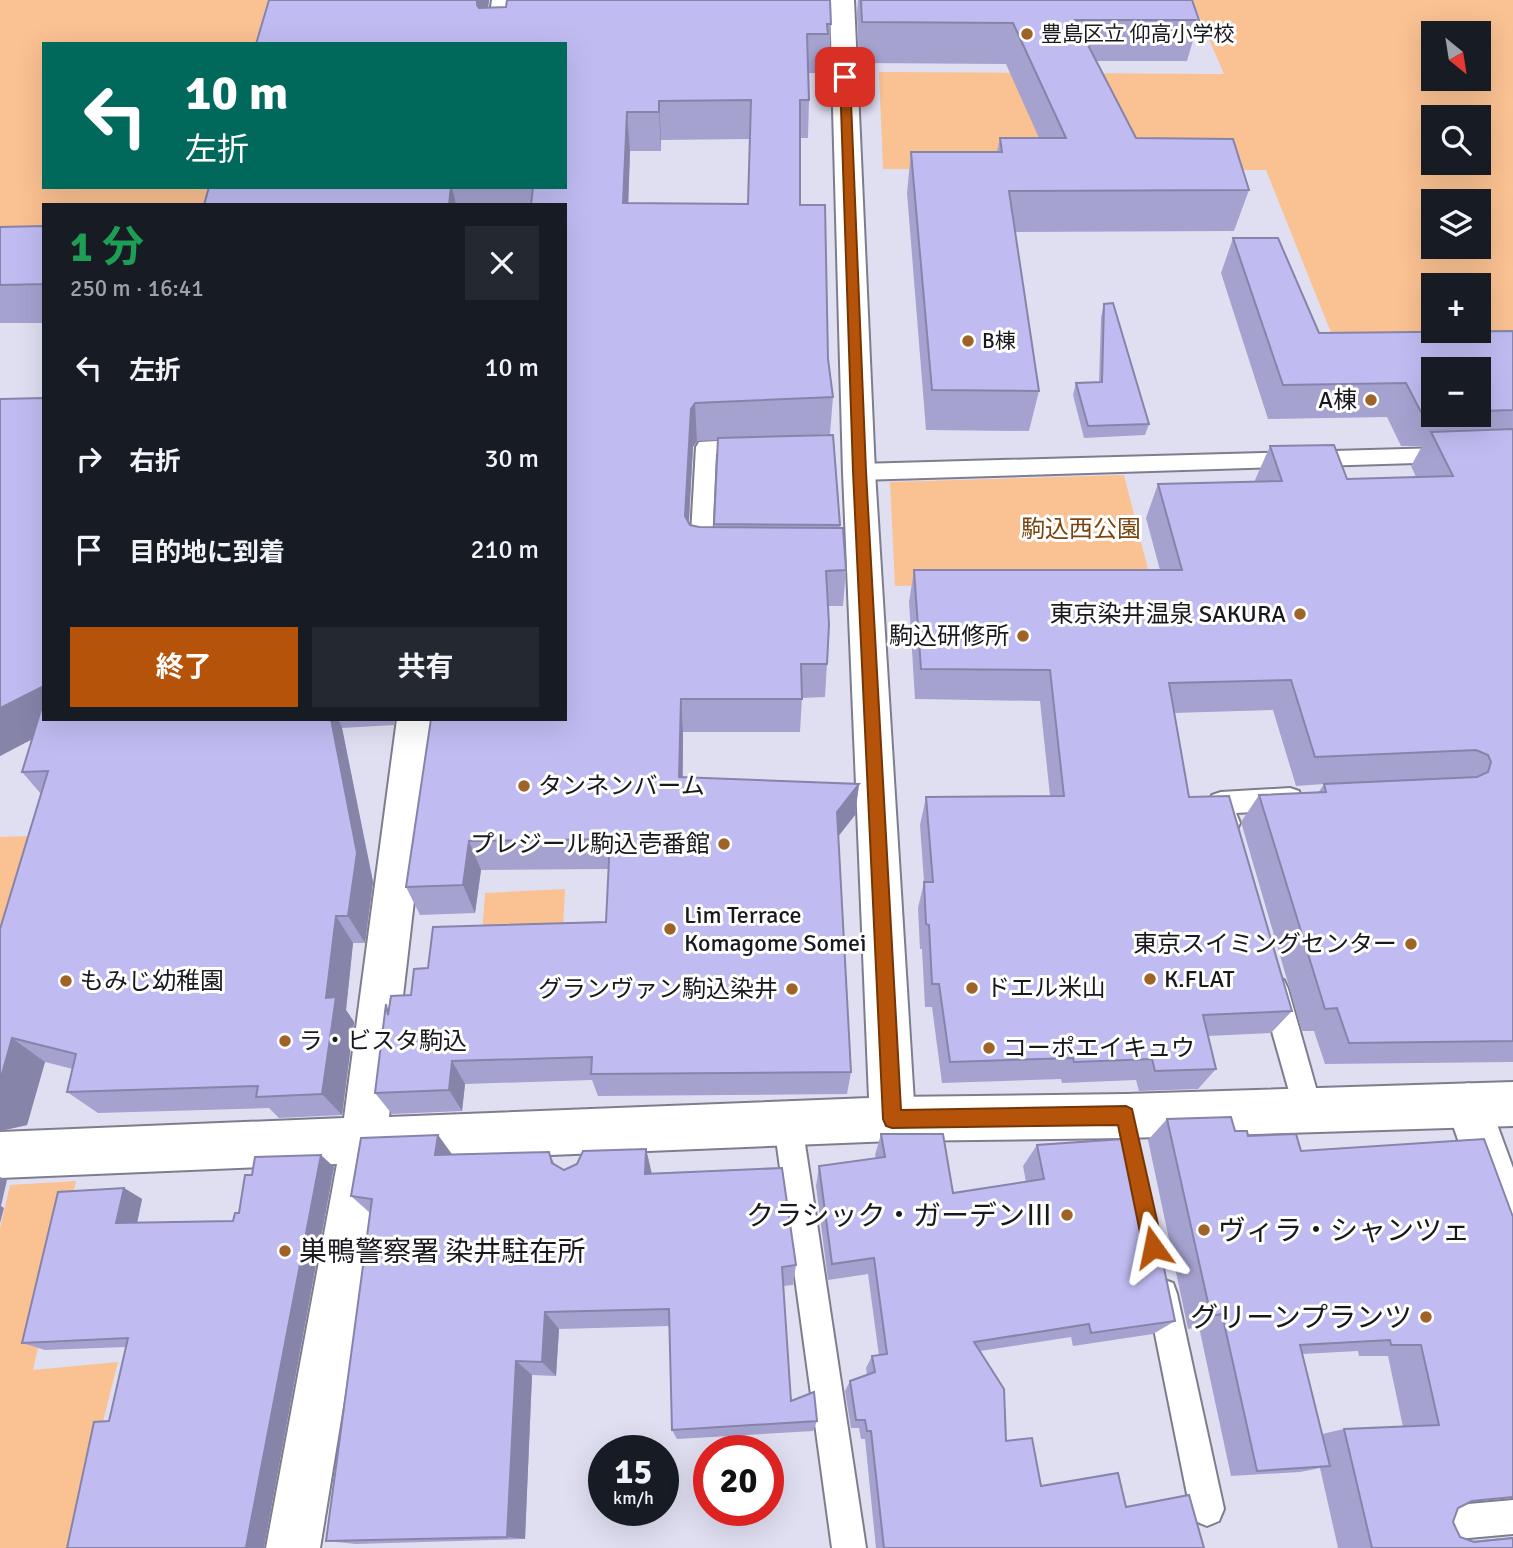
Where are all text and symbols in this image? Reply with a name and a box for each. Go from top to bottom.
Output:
place label: 豊島区立 仰高小学校 [1041,21,1235,47]
north arrow [1421,21,1491,91]
map controls [1421,21,1491,427]
marker: 豊島区立 仰高小学校 [1019,26,1035,42]
pin [815,47,875,107]
icon: arrive [826,58,864,96]
text: 10 m [185,63,288,123]
icon: left [70,70,161,161]
button: search [1421,105,1491,175]
text: 左折 [185,130,249,169]
button: layers [1421,189,1491,259]
text: 1 分 [70,222,144,273]
button: close [465,226,539,300]
button: + [1421,273,1491,343]
text: 250 m · 16:41 [70,274,204,303]
place label: B棟 [982,328,1016,354]
marker: B棟 [960,333,976,349]
icon: left [70,349,108,387]
text: 10 m [484,352,539,384]
text: 左折 [129,355,181,387]
button: − [1421,357,1491,427]
place label: A棟 [1318,385,1357,415]
marker: A棟 [1363,392,1379,408]
icon: right [70,440,108,478]
text: 30 m [484,443,539,475]
text: 右折 [129,446,181,478]
park label: 駒込西公園 [1021,514,1141,544]
icon: arrive [70,531,108,569]
text: 210 m [470,534,539,566]
text: 目的地に到着 [129,537,285,569]
place label: 東京染井温泉 SAKURA [1049,599,1286,629]
marker: 東京染井温泉 SAKURA [1292,606,1308,622]
place label: 駒込研修所 [889,621,1009,651]
button: 終了 [70,627,298,707]
button: 共有 [312,627,539,707]
marker: 駒込研修所 [1015,628,1031,644]
place label: タンネンバーム [538,771,705,801]
marker: タンネンバーム [516,778,532,794]
place label: プレジール駒込壱番館 [470,829,710,859]
marker: プレジール駒込壱番館 [716,836,732,852]
place label: Lim Terrace Komagome Somei [684,900,867,958]
marker: Lim Terrace Komagome Somei [662,921,678,937]
place label: 東京スイミングセンター [1133,929,1397,959]
marker: 東京スイミングセンター [1403,936,1419,952]
place label: K.FLAT [1164,964,1235,994]
place label: もみじ幼稚園 [80,966,224,996]
marker: K.FLAT [1142,971,1158,987]
marker: もみじ幼稚園 [58,973,74,989]
place label: ドエル米山 [986,973,1106,1003]
place label: グランヴァン駒込染井 [538,974,778,1004]
marker: ドエル米山 [964,980,980,996]
marker: グランヴァン駒込染井 [784,981,800,997]
place label: ラ・ビスタ駒込 [299,1026,467,1056]
marker: ラ・ビスタ駒込 [277,1033,293,1049]
place label: コーポエイキュウ [1003,1033,1195,1063]
marker: コーポエイキュウ [981,1040,997,1056]
place label: クラシック・ガーデンⅢ [746,1199,1053,1233]
marker: クラシック・ガーデンⅢ [1059,1207,1075,1223]
position arrow [1116,1210,1190,1284]
place label: ヴィラ・シャンツェ [1218,1214,1470,1248]
marker: ヴィラ・シャンツェ [1196,1222,1212,1238]
place label: 巣鴨警察署 染井駐在所 [299,1235,585,1269]
marker: 巣鴨警察署 染井駐在所 [277,1243,293,1259]
place label: グリーンプランツ [1190,1301,1412,1335]
marker: グリーンプランツ [1418,1309,1434,1325]
speed limit sign: 20 [693,1435,784,1526]
text: 15 [615,1450,652,1493]
text: km/h [613,1487,654,1509]

